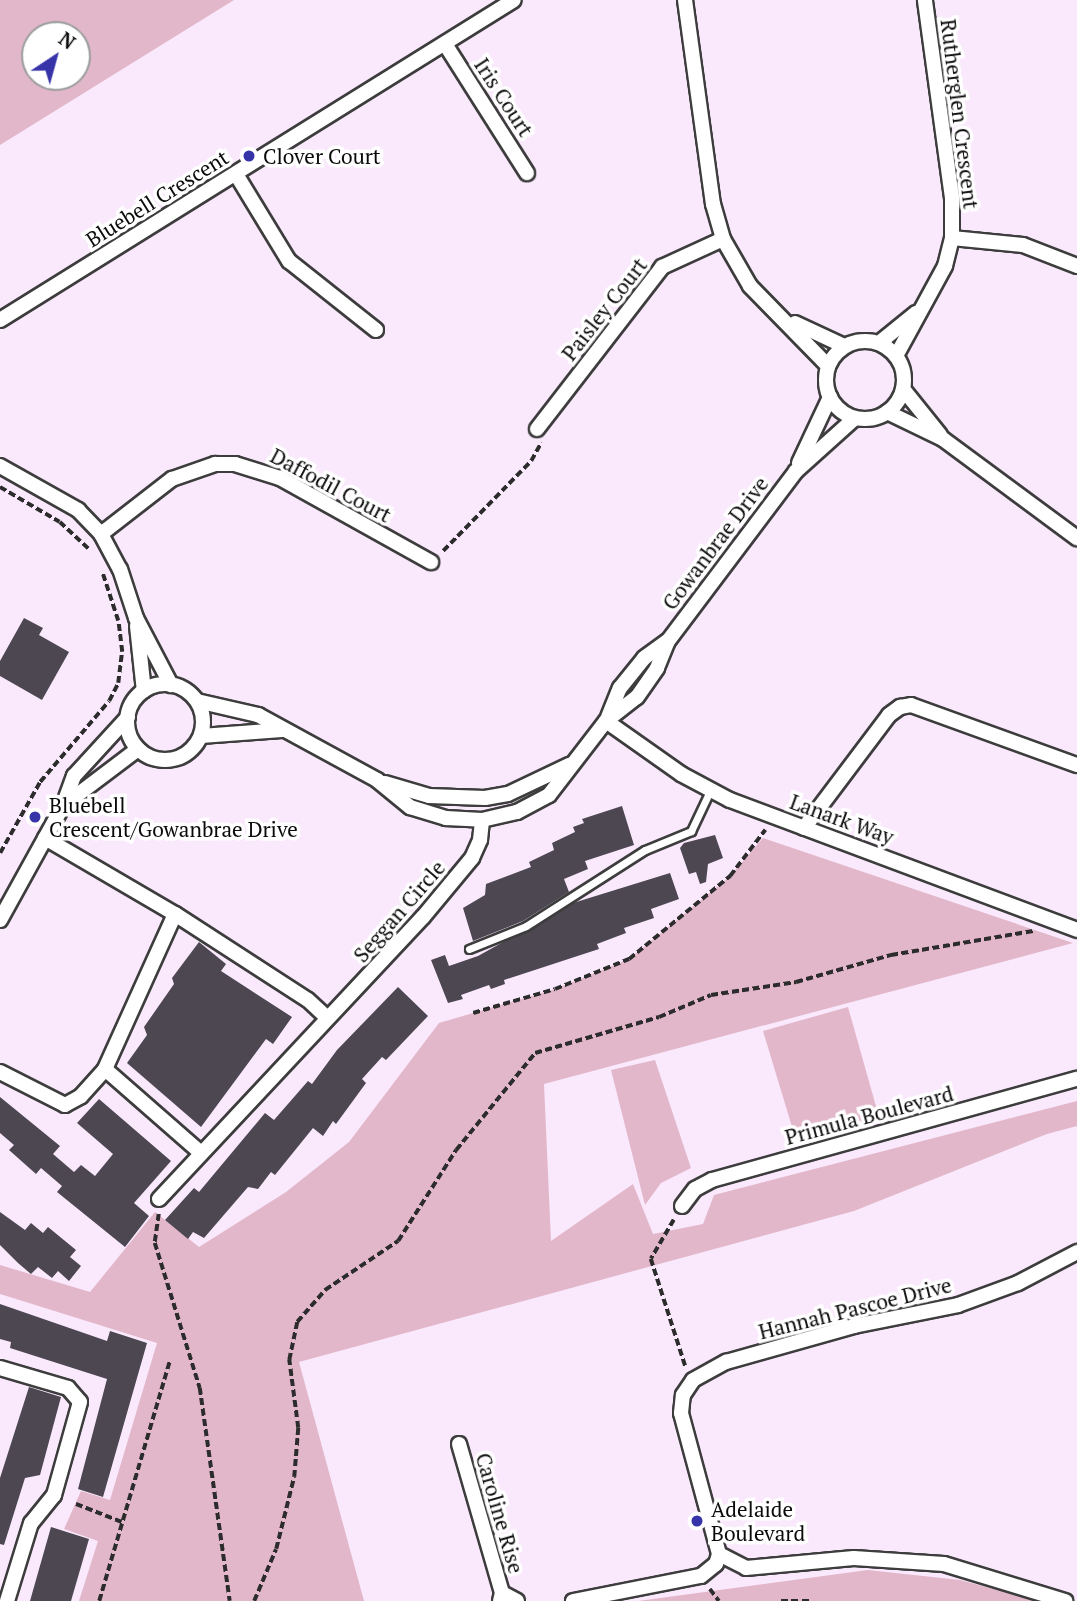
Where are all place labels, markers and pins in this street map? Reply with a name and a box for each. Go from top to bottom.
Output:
place label: Clover Court [263,143,381,169]
marker: Clover Court [241,148,257,164]
place label: Bluebell Crescent/Gowanbrae Drive [49,792,298,842]
marker: Bluebell Crescent/Gowanbrae Drive [27,809,43,825]
place label: Adelaide Boulevard [711,1496,805,1546]
marker: Adelaide Boulevard [689,1513,705,1529]

